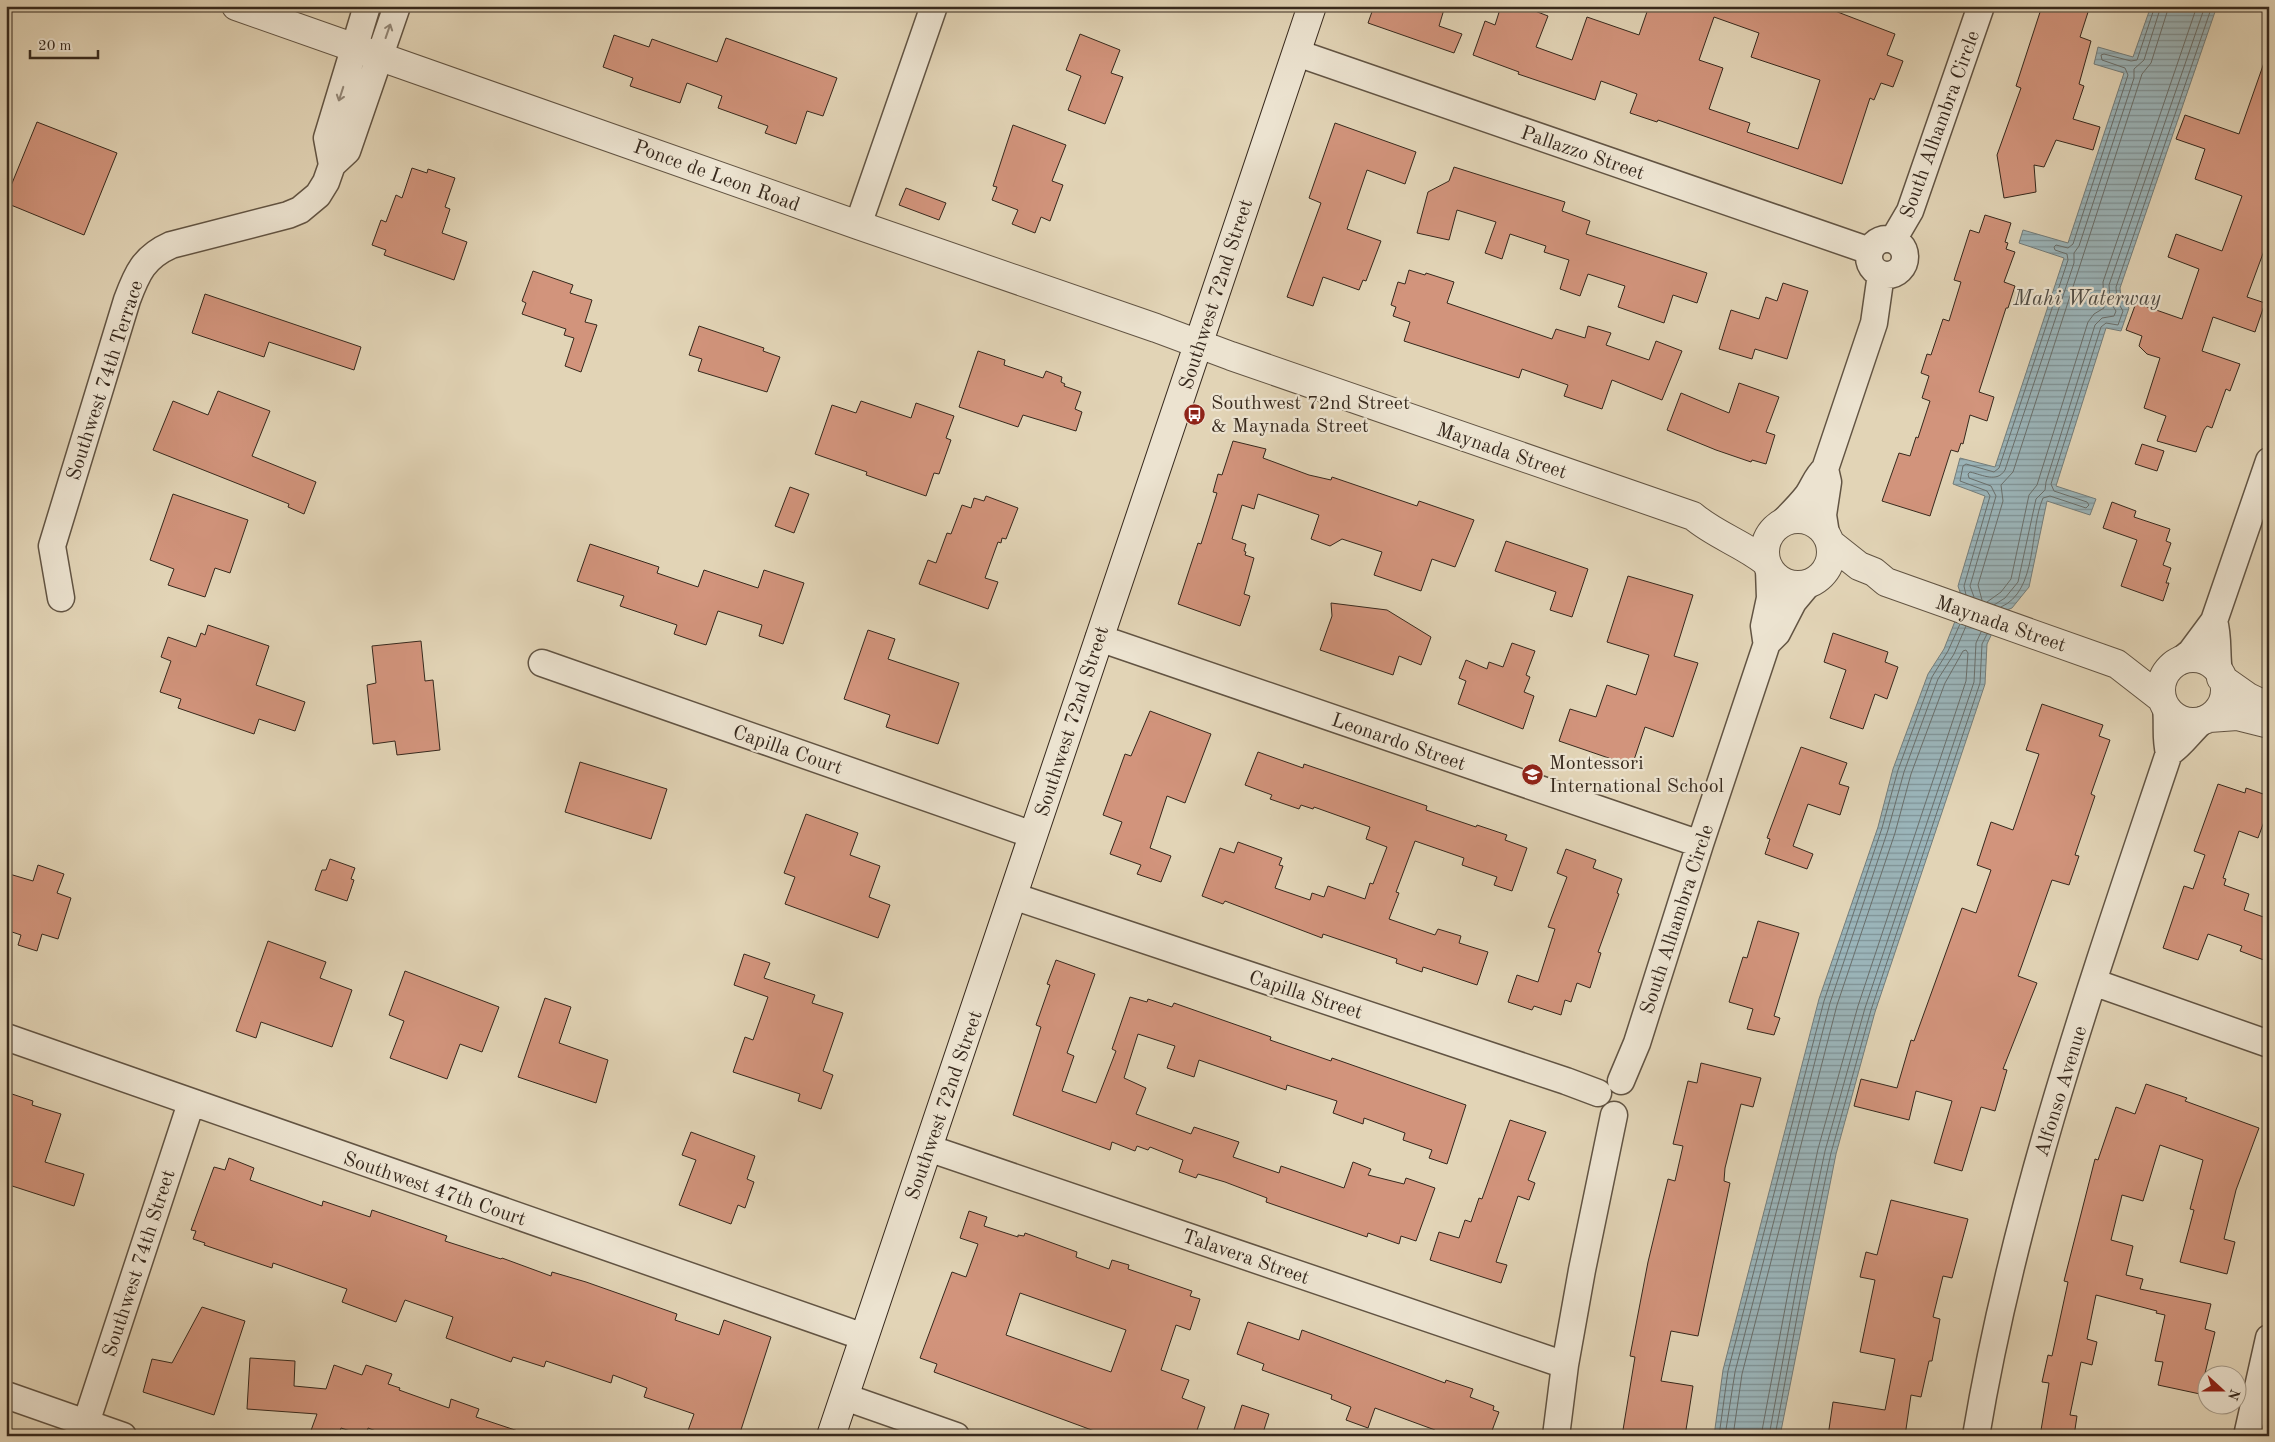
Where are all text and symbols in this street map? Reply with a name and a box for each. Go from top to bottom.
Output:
one-way arrow [384,24,393,39]
scale bar [30,28,98,60]
street label: South Alhambra Circle [1898,28,1984,221]
text: 20 m [38,39,72,54]
one-way arrow [335,86,345,102]
street label: Pallazzo Street [1518,123,1647,184]
street label: Ponce de Leon Road [630,137,802,216]
street label: Southwest 72nd Street [1177,197,1257,392]
street label: Southwest 74th Terrace [64,278,148,483]
water label: Mahi Waterway [2012,289,2161,310]
place label: Southwest 72nd Street & Maynada Street [1211,394,1410,437]
bus stop icon: Southwest 72nd Street & Maynada Street [1183,402,1207,426]
street label: Maynada Street [1434,420,1569,484]
street label: Maynada Street [1933,593,2068,657]
street label: Southwest 72nd Street [1033,624,1113,819]
street label: Leonardo Street [1329,711,1468,775]
street label: Capilla Court [730,723,845,779]
place label: Montessori International School [1549,754,1724,797]
school or university icon: Montessori International School [1521,762,1545,786]
street label: South Alhambra Circle [1638,822,1718,1017]
street label: Capilla Street [1246,968,1365,1024]
street label: Southwest 72nd Street [903,1008,987,1203]
street label: Alfonso Avenue [2033,1024,2091,1159]
street label: Southwest 47th Court [340,1149,528,1231]
street label: Southwest 74th Street [100,1168,180,1360]
street label: Talavera Street [1179,1227,1312,1289]
north arrow [2198,1364,2248,1414]
text: N [2225,1387,2242,1402]

